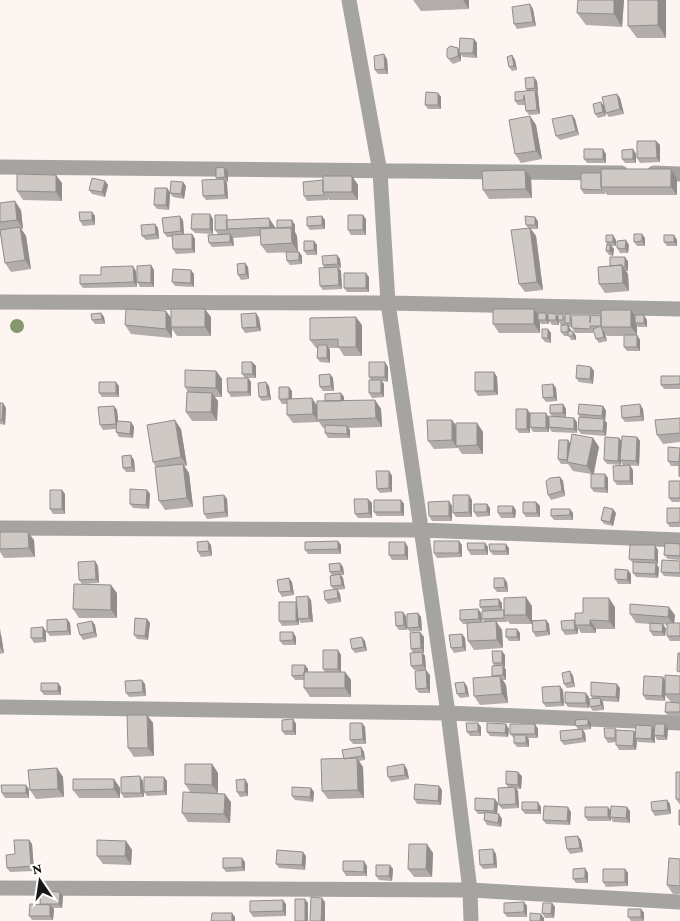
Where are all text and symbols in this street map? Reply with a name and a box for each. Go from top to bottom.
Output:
north arrow [15,856,65,906]
text: N [31,859,44,877]

